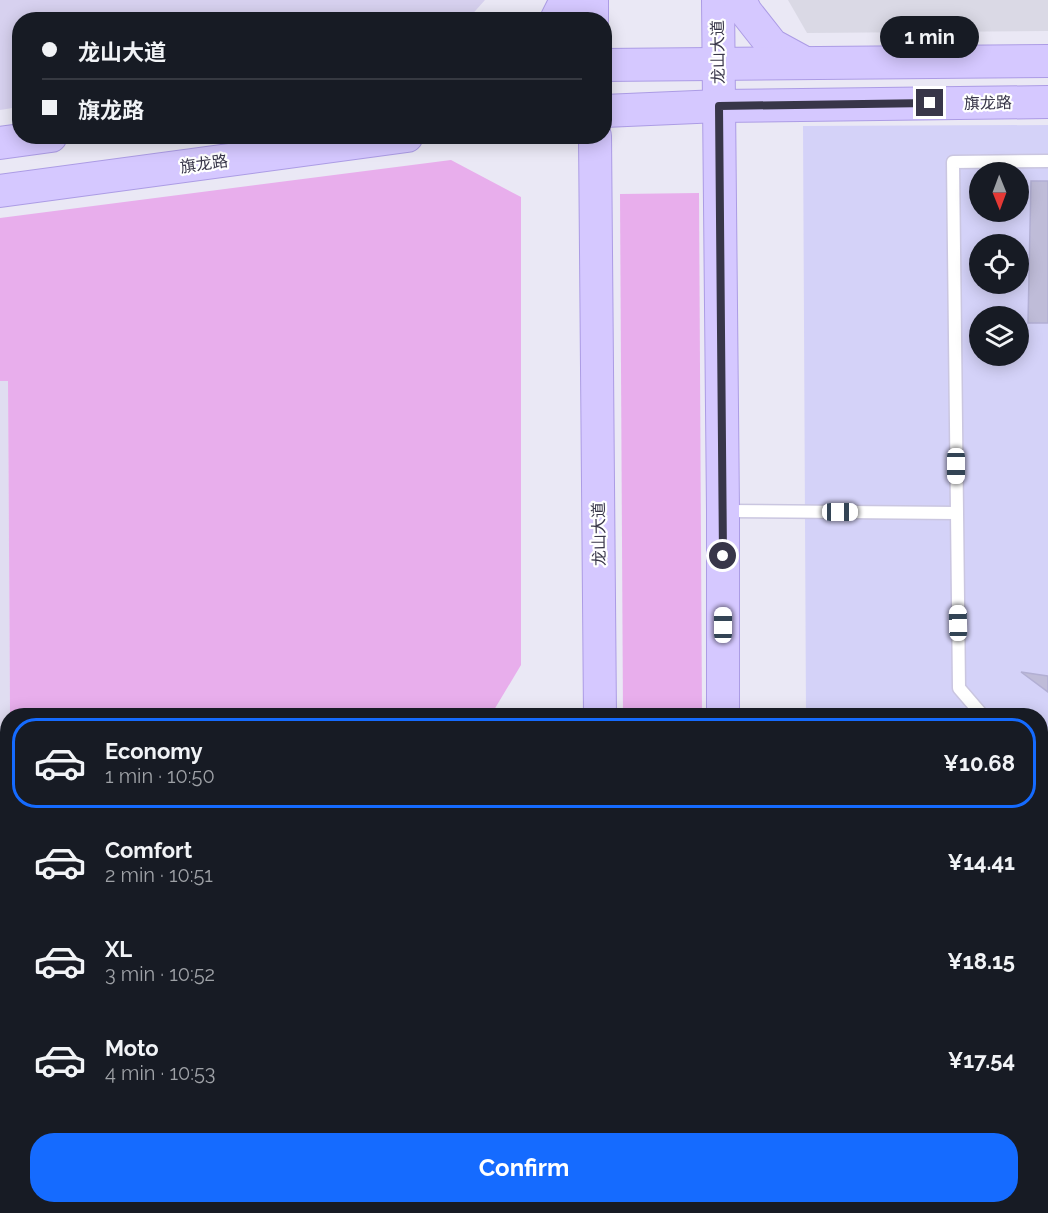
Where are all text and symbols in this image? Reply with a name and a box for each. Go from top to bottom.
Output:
callout: 1 min [880,16,980,58]
street label: 龙山大道 [708,20,728,84]
text: 1 min [904,25,955,49]
text: 龙山大道 [78,39,166,65]
route end [916,89,943,116]
street label: 旗龙路 [964,93,1012,113]
text: 旗龙路 [78,97,144,123]
street label: 旗龙路 [179,151,229,177]
north arrow [969,162,1029,222]
map controls [969,162,1029,366]
button: locate [969,234,1029,294]
button: layers [969,306,1029,366]
car [947,448,965,484]
street label: 龙山大道 [589,502,609,566]
car [822,503,858,521]
route start [709,542,736,569]
car [949,605,967,641]
car [714,607,732,643]
icon: car [33,736,87,790]
text: Economy [105,738,203,764]
text: ¥10.68 [943,750,1015,776]
text: 1 min · 10:50 [105,764,215,788]
icon: car [33,835,87,889]
text: Comfort [105,837,192,863]
text: ¥14.41 [948,849,1015,875]
text: 2 min · 10:51 [105,863,213,887]
icon: car [33,934,87,988]
text: XL [105,936,132,962]
text: ¥18.15 [947,948,1015,974]
text: 3 min · 10:52 [105,962,215,986]
icon: car [33,1033,87,1087]
text: Moto [105,1035,159,1061]
text: ¥17.54 [948,1047,1015,1073]
text: 4 min · 10:53 [105,1061,216,1085]
button: Confirm [30,1133,1018,1202]

